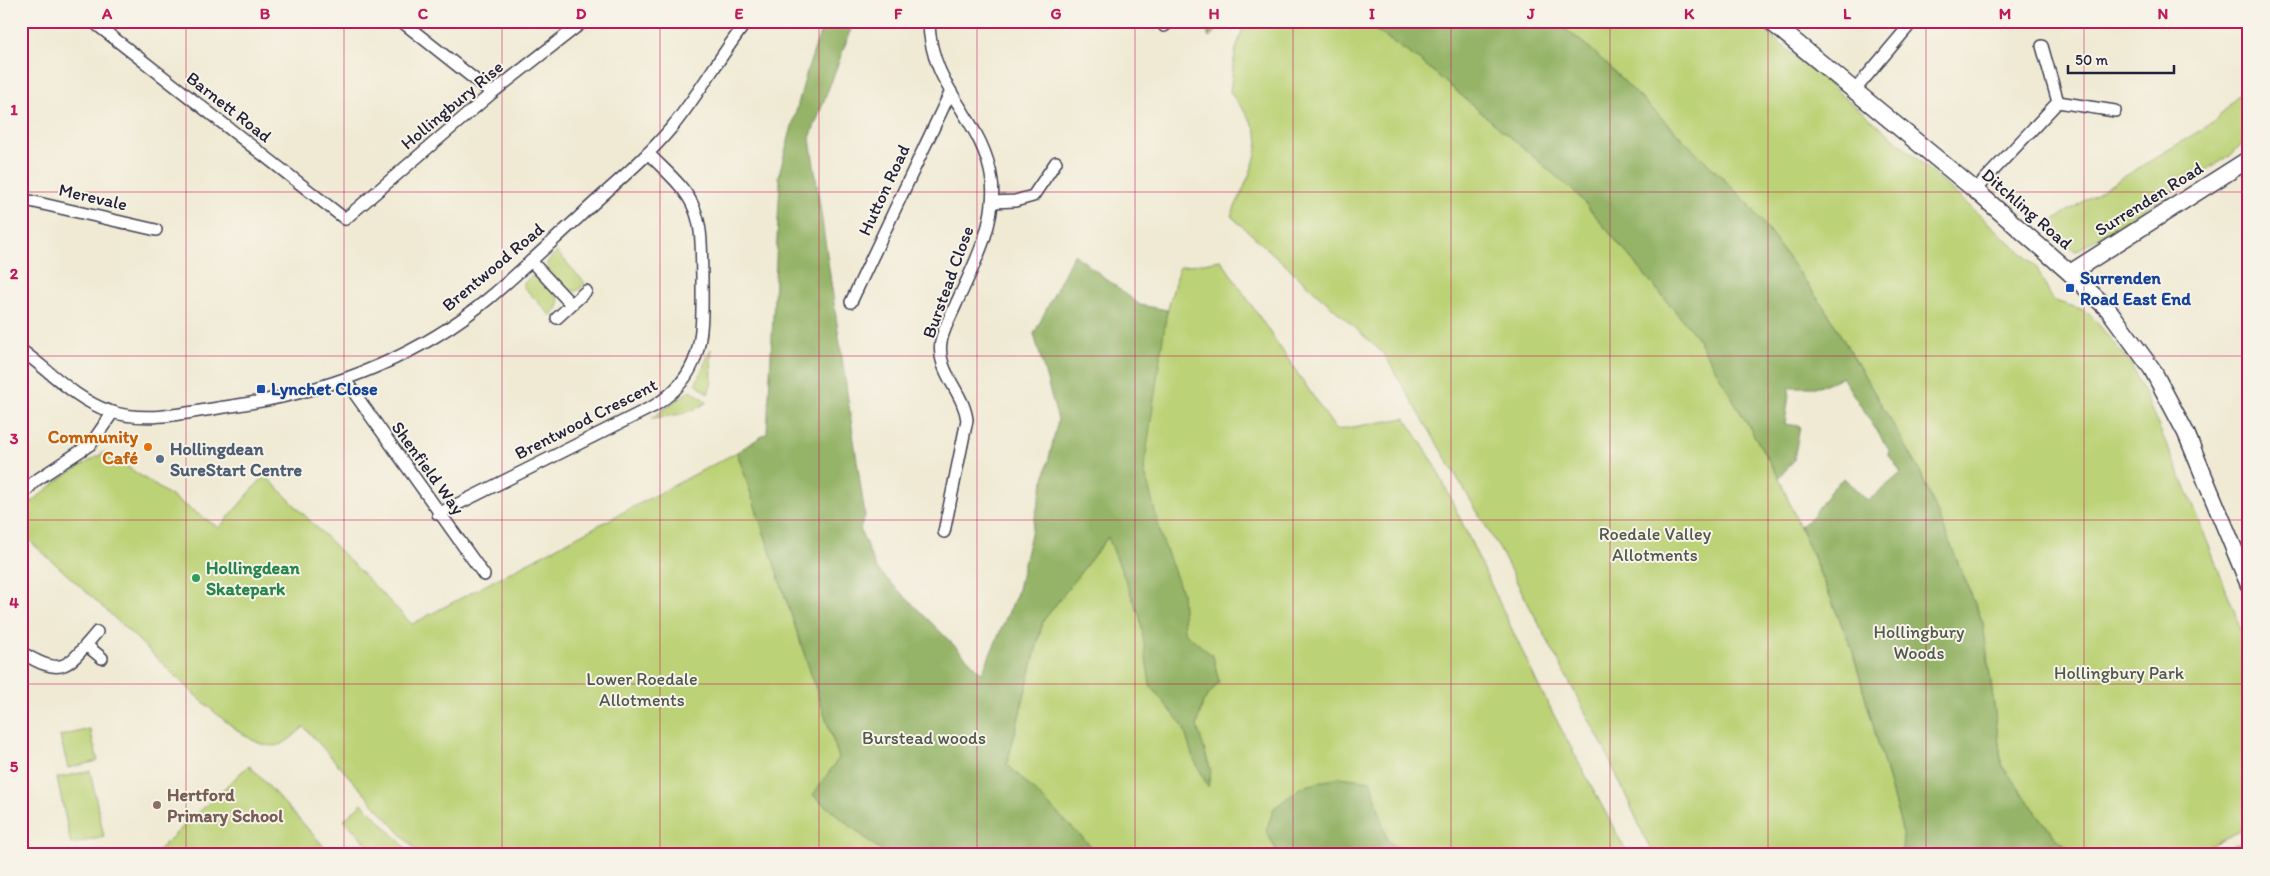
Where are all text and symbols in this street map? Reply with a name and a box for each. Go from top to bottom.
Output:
text: A [101,4,113,23]
text: B [260,4,271,23]
text: C [418,4,429,23]
text: D [576,4,587,23]
text: E [735,4,744,23]
text: F [894,4,903,23]
text: G [1050,4,1062,23]
text: H [1208,4,1220,23]
text: I [1369,4,1375,23]
text: J [1526,4,1535,23]
text: K [1684,4,1695,23]
text: L [1843,4,1852,23]
text: M [1999,4,2011,23]
text: N [2158,4,2168,23]
scale bar [2068,42,2174,74]
text: 50 m [2075,51,2108,69]
street label: Hollingbury Rise [396,56,508,154]
street label: Barnett Road [182,67,276,147]
text: 1 [10,100,18,119]
street label: Hutton Road [853,141,915,239]
street label: Surrenden Road [2091,157,2207,241]
street label: Ditchling Road [1977,164,2077,254]
street label: Merevale [57,178,129,216]
street label: Brentwood Road [437,218,549,316]
street label: Burstead Close [917,223,979,341]
text: 2 [10,264,19,283]
place label: Surrenden Road East End [2080,267,2191,310]
marker: Surrenden Road East End [2064,282,2076,294]
street label: Brentwood Crescent [511,373,661,464]
place label: Lynchet Close [271,378,378,400]
marker: Lynchet Close [255,383,267,395]
street label: Shenfield Way [387,417,470,519]
place label: Community Café [48,426,139,469]
text: 3 [10,429,19,448]
place label: Hollingdean SureStart Centre [170,438,303,481]
marker: Community Café [142,441,154,453]
marker: Hollingdean SureStart Centre [154,453,166,465]
park label: Roedale Valley Allotments [1599,523,1712,566]
place label: Hollingdean Skatepark [206,557,301,600]
marker: Hollingdean Skatepark [190,572,202,584]
text: 4 [9,593,19,612]
park label: Hollingbury Woods [1874,621,1965,664]
park label: Hollingbury Park [2054,662,2185,684]
park label: Lower Roedale Allotments [586,668,698,711]
park label: Burstead woods [862,727,986,749]
text: 5 [10,757,19,776]
place label: Hertford Primary School [167,784,284,827]
marker: Hertford Primary School [151,799,163,811]

